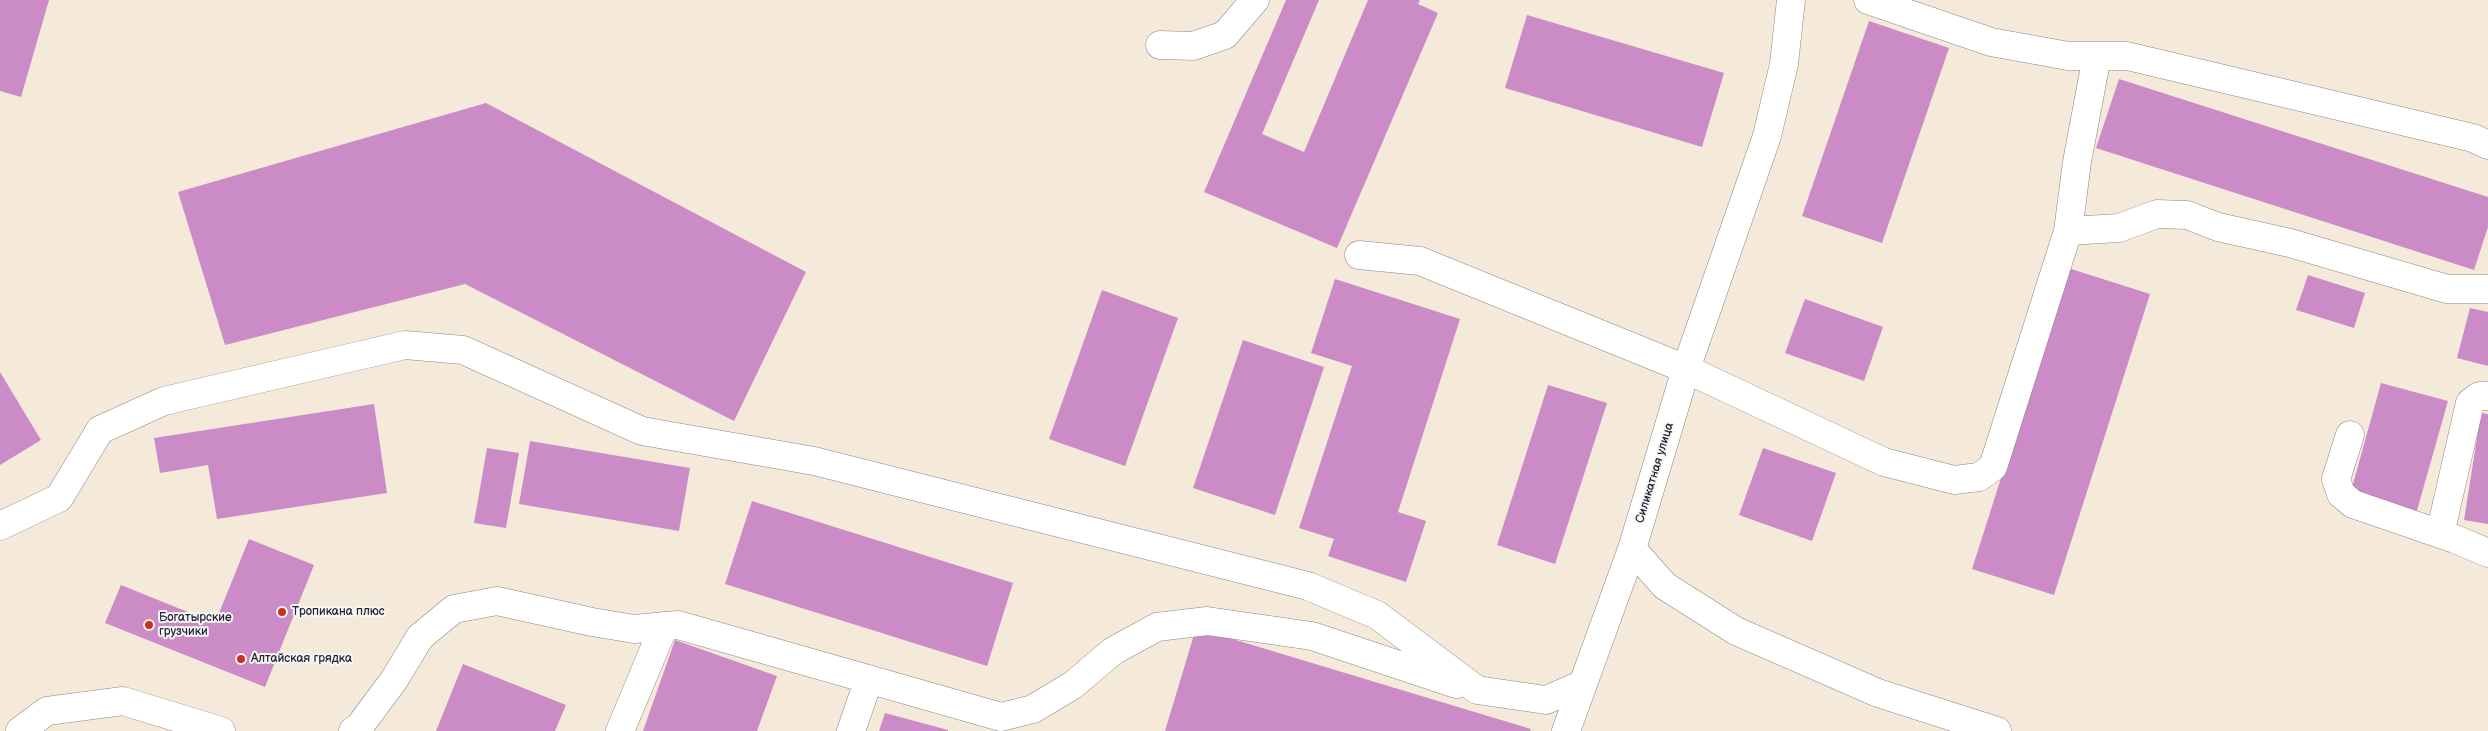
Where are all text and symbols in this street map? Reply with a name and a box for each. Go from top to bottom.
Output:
street label: Силикатная улица [1633,421,1677,525]
place label: Тропикана плюс [292,605,385,619]
marker: Тропикана плюс [276,606,288,618]
place label: Богатырские грузчики [159,611,232,639]
marker: Богатырские грузчики [143,619,155,631]
place label: Алтайская грядка [251,652,352,666]
marker: Алтайская грядка [235,653,247,665]

